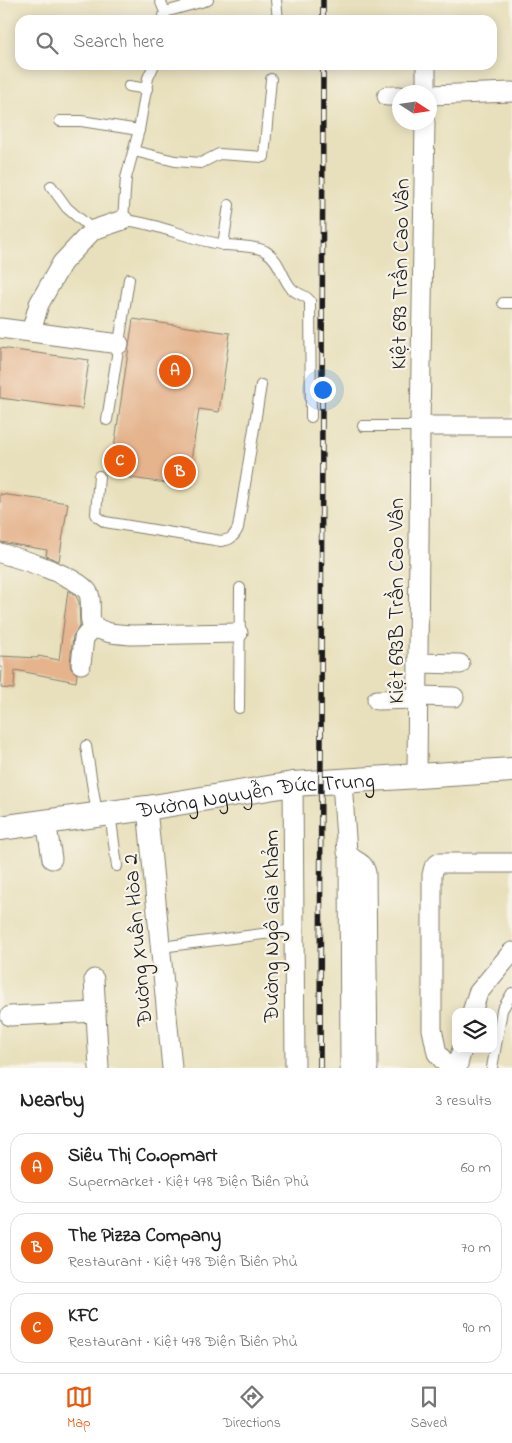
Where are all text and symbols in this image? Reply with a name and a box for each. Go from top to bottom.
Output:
search box [15,15,497,70]
icon: search [33,29,61,57]
text: Search here [73,29,164,56]
north arrow [392,85,437,130]
street label: Kiệt 693 Trần Cao Vân [384,178,420,370]
pin: A [159,352,191,390]
your location [310,377,336,403]
pin: C [104,442,136,480]
pin: B [164,453,196,491]
street label: Kiệt 693B Trần Cao Vân [382,498,414,704]
street label: Đường Nguyễn Đức Trung [134,766,376,828]
street label: Đường Ngô Gia Khảm [257,830,290,1023]
street label: Đường Xuân Hòa 2 [116,852,164,1028]
map controls [452,1008,497,1053]
button: layers [452,1008,497,1053]
text: Nearby [20,1086,84,1116]
text: 3 results [436,1089,492,1113]
text: Siêu Thị Co.opmart [68,1143,217,1170]
text: A [32,1156,42,1180]
text: 60 m [461,1156,491,1180]
text: Supermarket · Kiệt 478 Điện Biên Phủ [68,1170,309,1194]
text: The Pizza Company [68,1223,221,1250]
text: B [32,1236,42,1260]
text: 70 m [461,1236,491,1260]
text: Restaurant · Kiệt 478 Điện Biên Phủ [68,1250,298,1274]
text: KFC [68,1303,98,1330]
text: C [33,1316,41,1340]
text: 90 m [463,1316,491,1340]
text: Restaurant · Kiệt 478 Điện Biên Phủ [68,1330,298,1354]
tab: Map [65,1383,93,1434]
tab: Directions [223,1383,281,1434]
tab: Saved [411,1383,447,1434]

